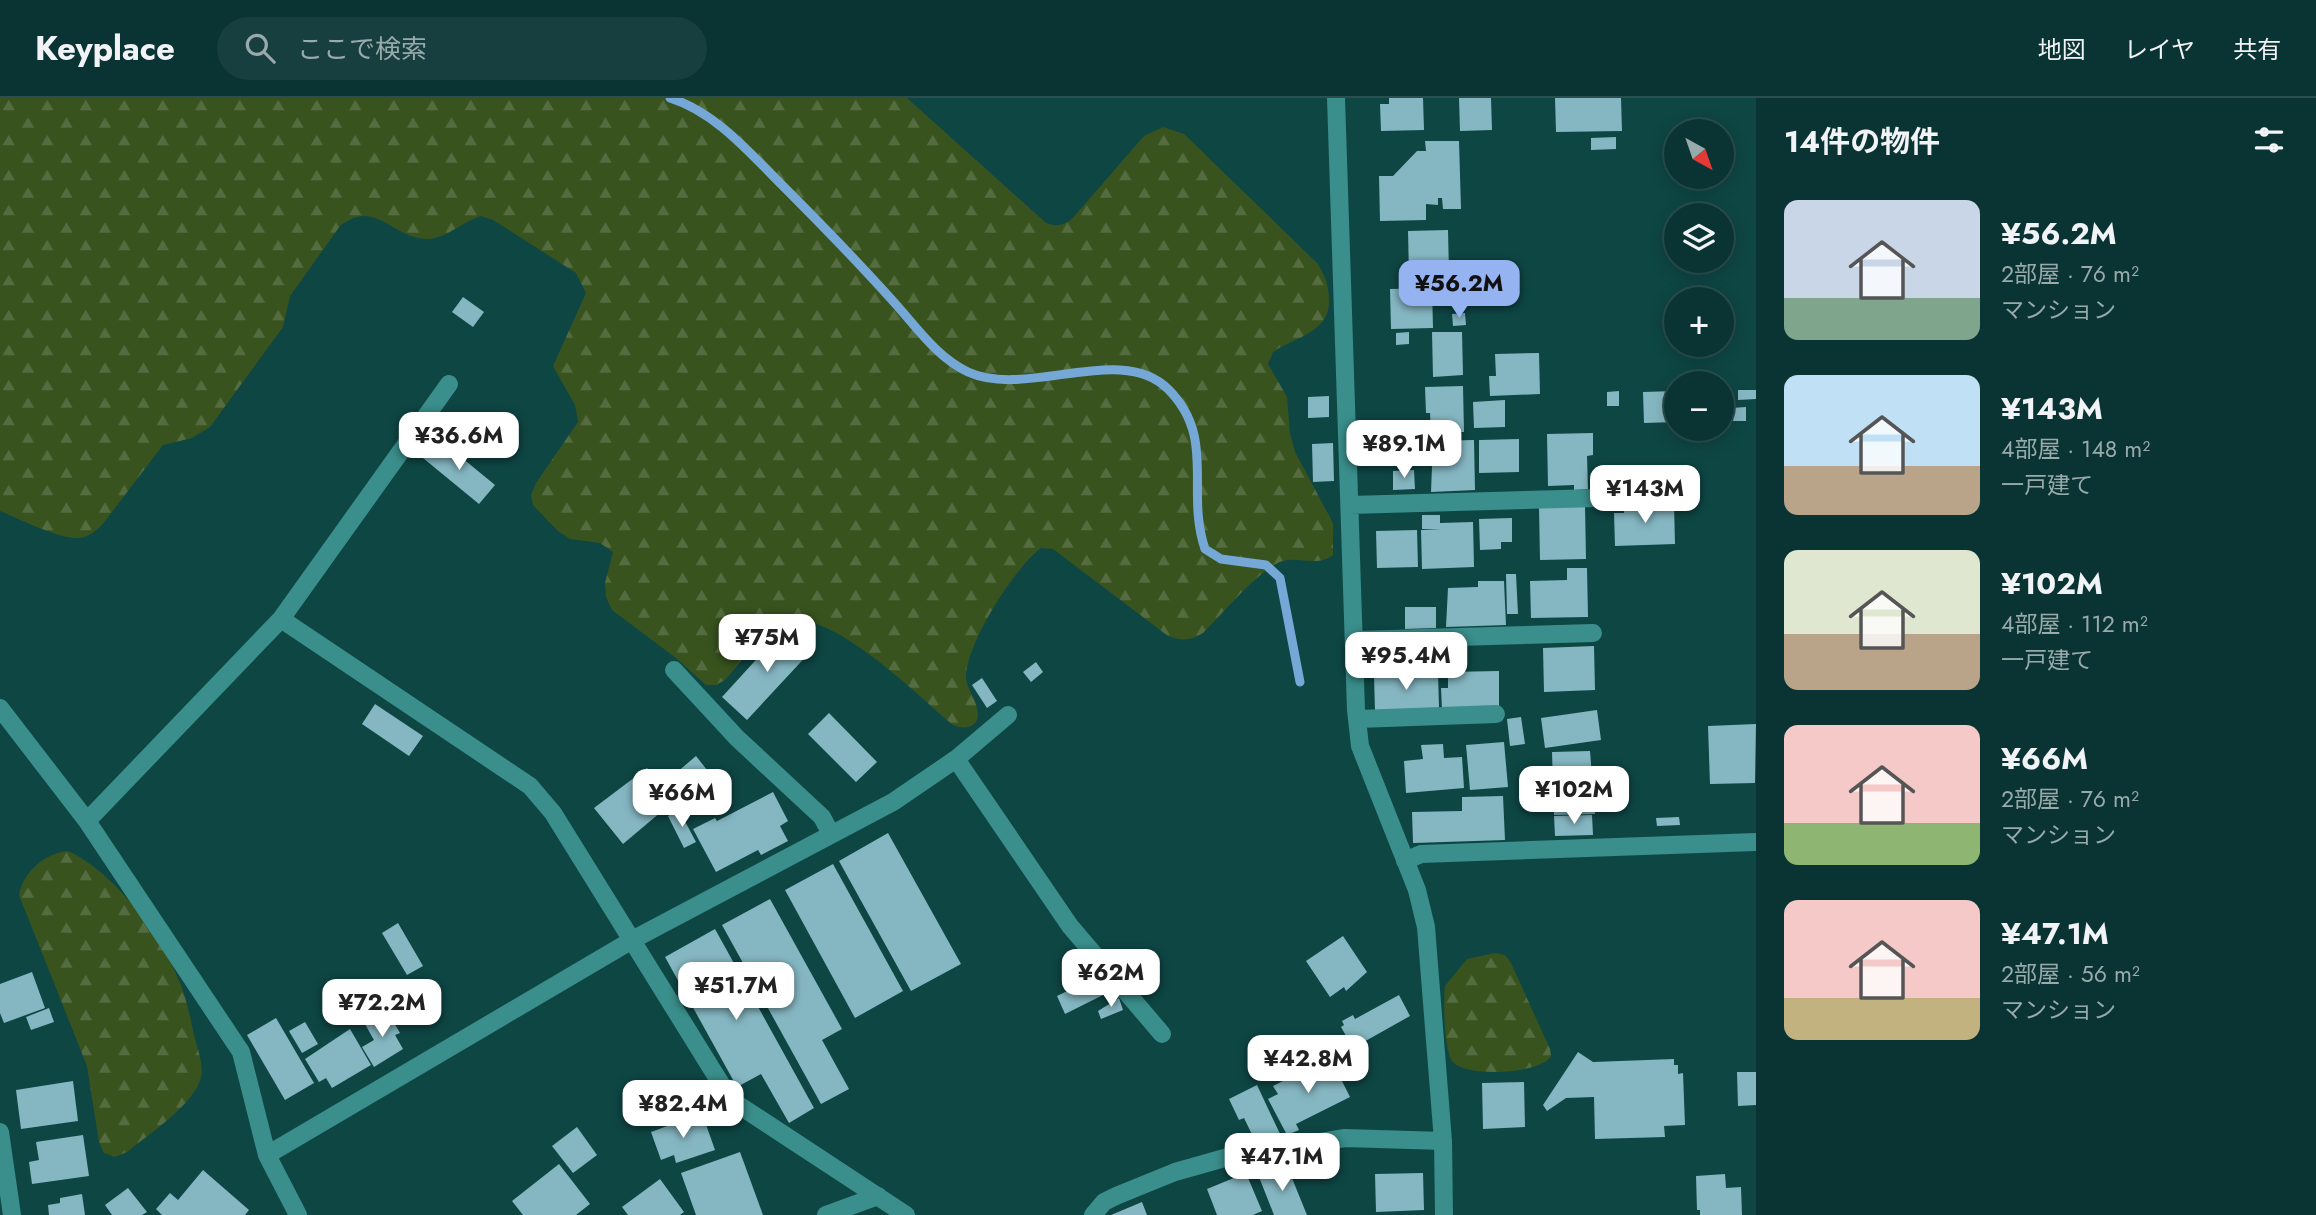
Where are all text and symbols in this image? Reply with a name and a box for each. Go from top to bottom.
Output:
search box [217,17,707,80]
text: Keyplace [35,25,175,72]
icon: search [241,29,279,67]
text: ここで検索 [297,30,427,68]
text: 地図 [2038,32,2086,67]
text: レイヤ [2124,32,2195,67]
text: 共有 [2233,32,2281,67]
north arrow [1664,119,1734,189]
map controls [1664,119,1734,441]
text: 14件の物件 [1784,120,1940,163]
icon: filters [2250,121,2288,159]
button: layers [1664,203,1734,273]
text: ¥56.2M [2001,212,2117,255]
icon: home [1840,228,1924,312]
text: 2部屋 · 76 m² [2001,257,2139,291]
pin: ¥56.2M [1402,260,1516,320]
text: ¥56.2M [1415,266,1503,300]
button: + [1664,287,1734,357]
text: マンション [2001,293,2116,327]
button: − [1664,371,1734,441]
text: ¥143M [2001,387,2103,430]
icon: home [1840,403,1924,487]
pin: ¥36.6M [402,412,516,472]
text: ¥36.6M [415,418,503,452]
pin: ¥89.1M [1347,420,1461,480]
text: ¥89.1M [1362,426,1446,460]
text: 4部屋 · 148 m² [2001,432,2150,466]
pin: ¥143M [1596,466,1694,525]
text: 一戸建て [2001,468,2093,502]
text: ¥143M [1606,471,1684,505]
text: ¥102M [2001,562,2103,605]
icon: home [1840,578,1924,662]
text: 4部屋 · 112 m² [2001,607,2148,641]
pin: ¥75M [726,614,808,674]
text: ¥75M [735,620,799,654]
pin: ¥95.4M [1349,632,1463,692]
text: ¥95.4M [1361,638,1451,672]
text: 一戸建て [2001,643,2093,677]
text: ¥66M [2001,737,2088,780]
icon: home [1840,753,1924,837]
pin: ¥102M [1525,766,1623,826]
pin: ¥66M [641,770,723,829]
text: ¥102M [1535,772,1613,806]
text: ¥66M [649,775,715,809]
text: 2部屋 · 76 m² [2001,782,2139,816]
text: マンション [2001,818,2116,852]
text: ¥47.1M [2001,912,2109,955]
icon: home [1840,928,1924,1012]
pin: ¥62M [1070,950,1152,1009]
text: ¥62M [1078,955,1144,989]
text: 2部屋 · 56 m² [2001,957,2140,991]
pin: ¥51.7M [679,962,793,1022]
text: ¥51.7M [694,968,778,1002]
pin: ¥72.2M [325,979,439,1039]
text: ¥72.2M [338,985,426,1019]
text: マンション [2001,993,2116,1027]
pin: ¥42.8M [1251,1035,1365,1095]
text: ¥42.8M [1264,1041,1352,1075]
pin: ¥82.4M [626,1080,740,1140]
text: ¥82.4M [639,1086,727,1120]
pin: ¥47.1M [1225,1134,1339,1193]
text: ¥47.1M [1241,1139,1323,1173]

